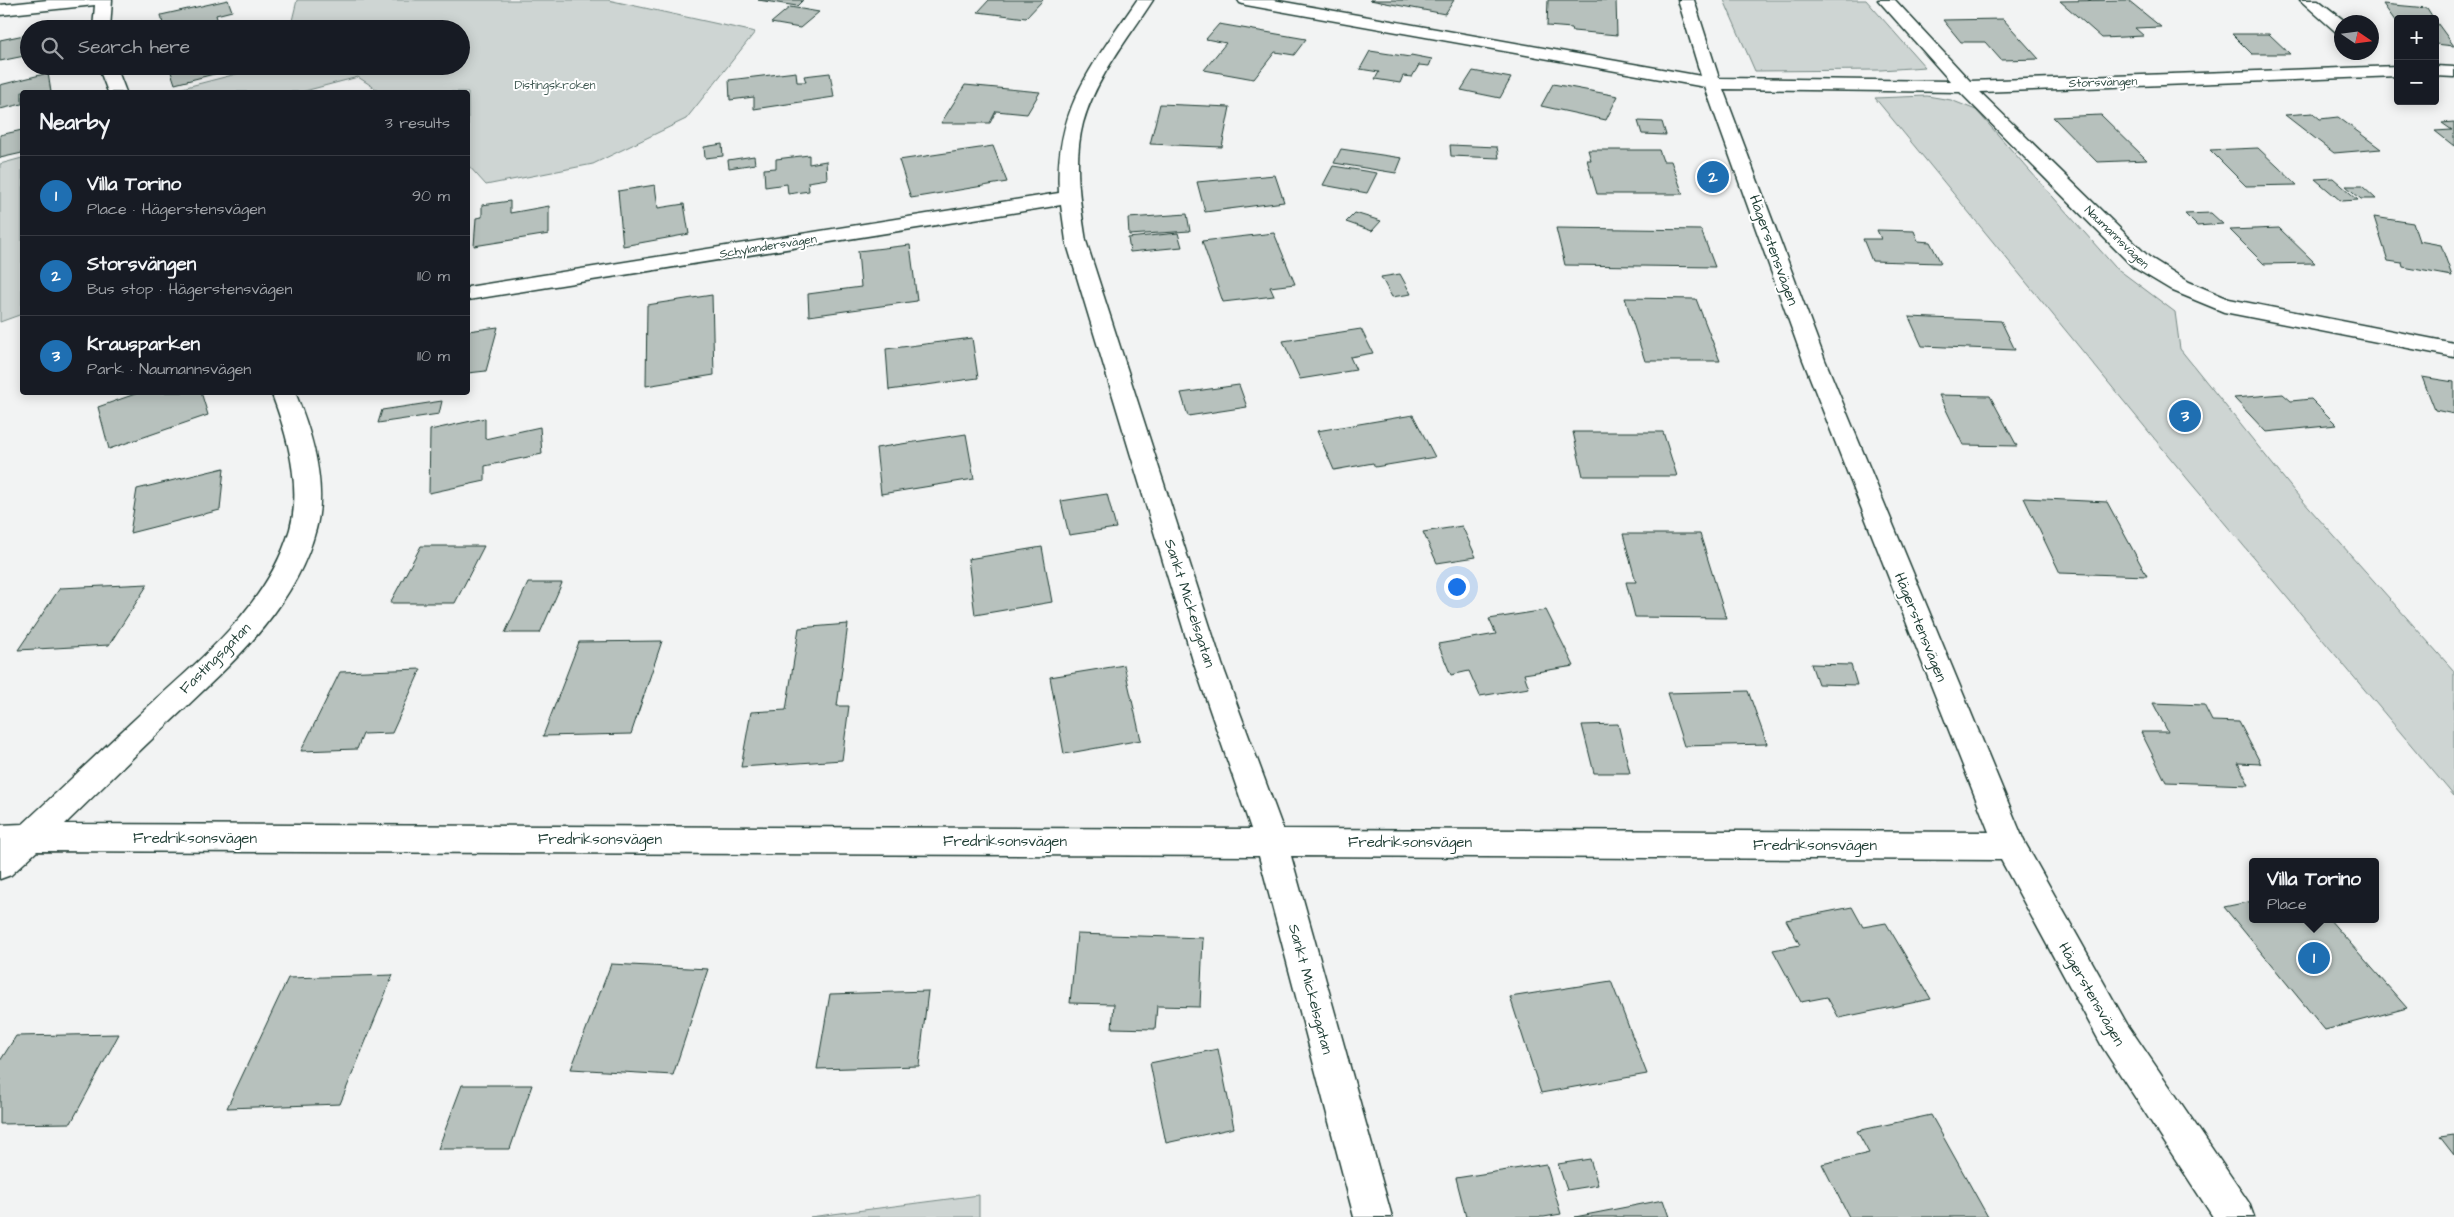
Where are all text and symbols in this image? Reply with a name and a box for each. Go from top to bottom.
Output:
north arrow [2334,15,2379,60]
map controls [2394,15,2439,105]
button: + [2394,15,2439,60]
search box [20,20,470,75]
icon: search [38,34,66,62]
text: Search here [78,34,190,61]
button: − [2394,60,2439,105]
street label: Storsvängen [2068,73,2138,93]
park label: Distingskroken [514,77,596,95]
text: Nearby [40,108,110,137]
text: 3 results [385,112,450,134]
pin: 2 [1697,158,1729,196]
text: Villa Torino [87,171,181,198]
text: 1 [55,185,57,207]
text: 90 m [412,185,450,207]
street label: Hägerstensvägen [1743,192,1803,309]
text: Place · Hägerstensvägen [87,198,266,220]
street label: Naumannsvägen [2080,202,2153,273]
street label: Schylandersvägen [718,230,818,264]
text: Storsvängen [87,251,196,278]
text: 2 [51,265,61,287]
text: 110 m [417,265,450,287]
text: Bus stop · Hägerstensvägen [87,278,293,300]
text: Krausparken [87,331,200,358]
text: 3 [52,345,60,367]
text: 110 m [417,345,450,367]
text: Park · Naumannsvägen [87,358,251,380]
pin: 3 [2169,397,2201,435]
street label: Sankt Mickelsgatan [1158,536,1220,671]
street label: Hägerstensvägen [1888,569,1952,686]
your location [1444,574,1470,600]
street label: Fastingsgatan [175,618,257,699]
street label: Fredriksonsvägen [133,828,257,850]
street label: Fredriksonsvägen [538,829,662,851]
street label: Fredriksonsvägen [943,831,1067,853]
street label: Fredriksonsvägen [1348,832,1472,854]
street label: Fredriksonsvägen [1753,835,1877,857]
popup [2249,858,2379,923]
text: Villa Torino [2267,866,2361,893]
text: Place [2267,893,2307,915]
street label: Sankt Mickelsgatan [1282,922,1338,1057]
street label: Hägerstensvägen [2053,939,2130,1051]
pin: 1 [2298,939,2330,977]

